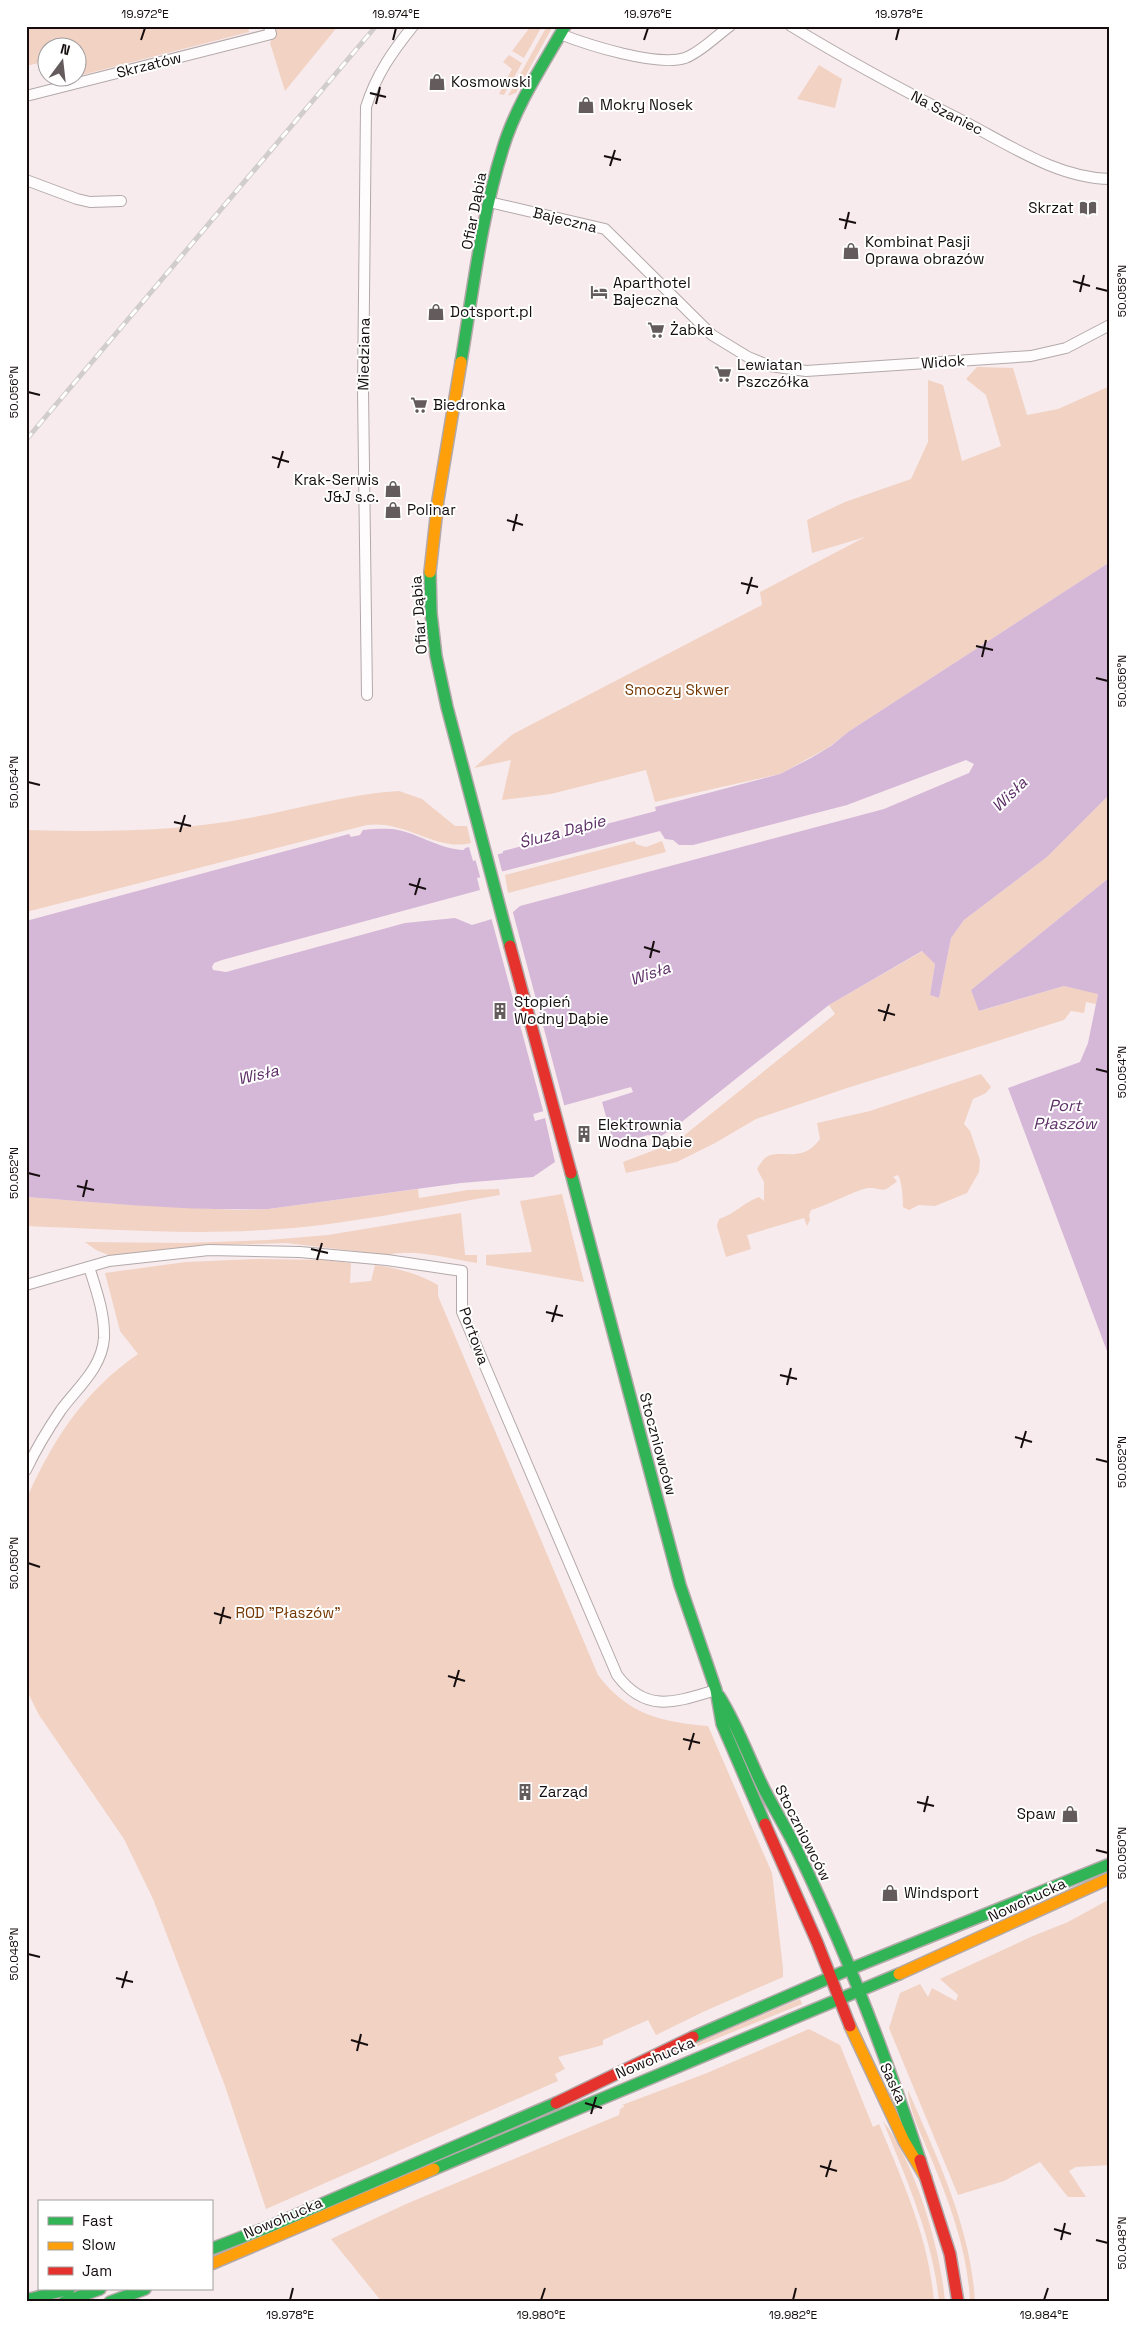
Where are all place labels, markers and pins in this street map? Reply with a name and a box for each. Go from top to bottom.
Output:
shop icon: Kosmowski [427,72,447,92]
place label: Kosmowski [451,72,531,91]
shop icon: Mokry Nosek [576,95,596,115]
place label: Mokry Nosek [600,95,693,114]
place label: Skrzat [1028,198,1074,217]
library icon: Skrzat [1078,198,1098,218]
place label: Kombinat Pasji Oprawa obrazów [865,232,985,268]
shop icon: Kombinat Pasji Oprawa obrazów [841,241,861,261]
place label: Aparthotel Bajeczna [613,273,691,309]
hotel icon: Aparthotel Bajeczna [589,282,609,302]
shop icon: Dotsport.pl [426,302,446,322]
place label: Dotsport.pl [450,302,532,321]
supermarket icon: Żabka [646,320,666,340]
place label: Żabka [670,320,714,339]
place label: Lewiatan Pszczółka [737,355,809,391]
supermarket icon: Lewiatan Pszczółka [713,364,733,384]
supermarket icon: Biedronka [409,395,429,415]
place label: Biedronka [433,395,506,414]
place label: Krak-Serwis J&J s.c. [294,470,379,506]
shop icon: Krak-Serwis J&J s.c. [383,479,403,499]
shop icon: Polinar [383,500,403,520]
place label: Polinar [407,500,456,519]
place label: Stopień Wodny Dąbie [514,992,609,1028]
building icon: Stopień Wodny Dąbie [490,1001,510,1021]
place label: Elektrownia Wodna Dąbie [598,1115,692,1151]
building icon: Elektrownia Wodna Dąbie [574,1124,594,1144]
building icon: Zarząd [515,1782,535,1802]
place label: Zarząd [539,1782,588,1801]
place label: Spaw [1017,1804,1056,1823]
shop icon: Spaw [1060,1804,1080,1824]
shop icon: Windsport [880,1883,900,1903]
place label: Windsport [904,1883,979,1902]

